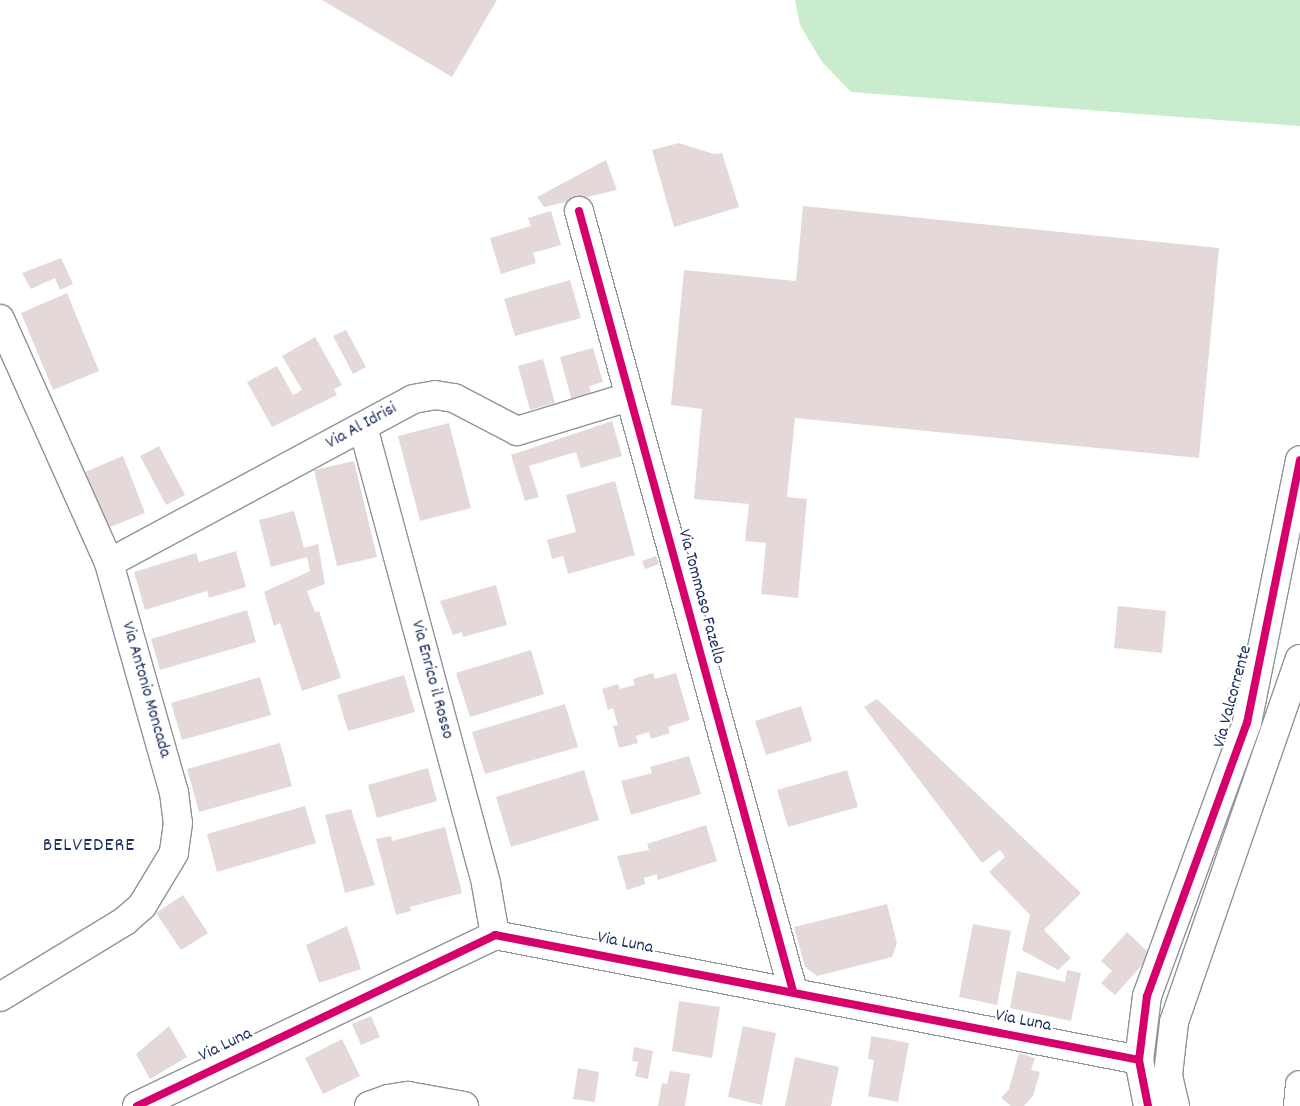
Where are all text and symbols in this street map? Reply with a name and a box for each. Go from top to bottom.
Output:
street label: Via Al Idrisi [323,399,401,455]
street label: Via Tommaso Fazello [672,527,728,667]
street label: Via Enrico il Rosso [405,618,457,742]
street label: Via Antonio Moncada [115,619,175,761]
street label: Via Valcorrente [1210,643,1258,751]
district label: BELVEDERE [42,834,136,858]
street label: Via Luna [595,928,655,960]
street label: Via Luna [993,1006,1053,1038]
street label: Via Luna [196,1024,256,1068]

